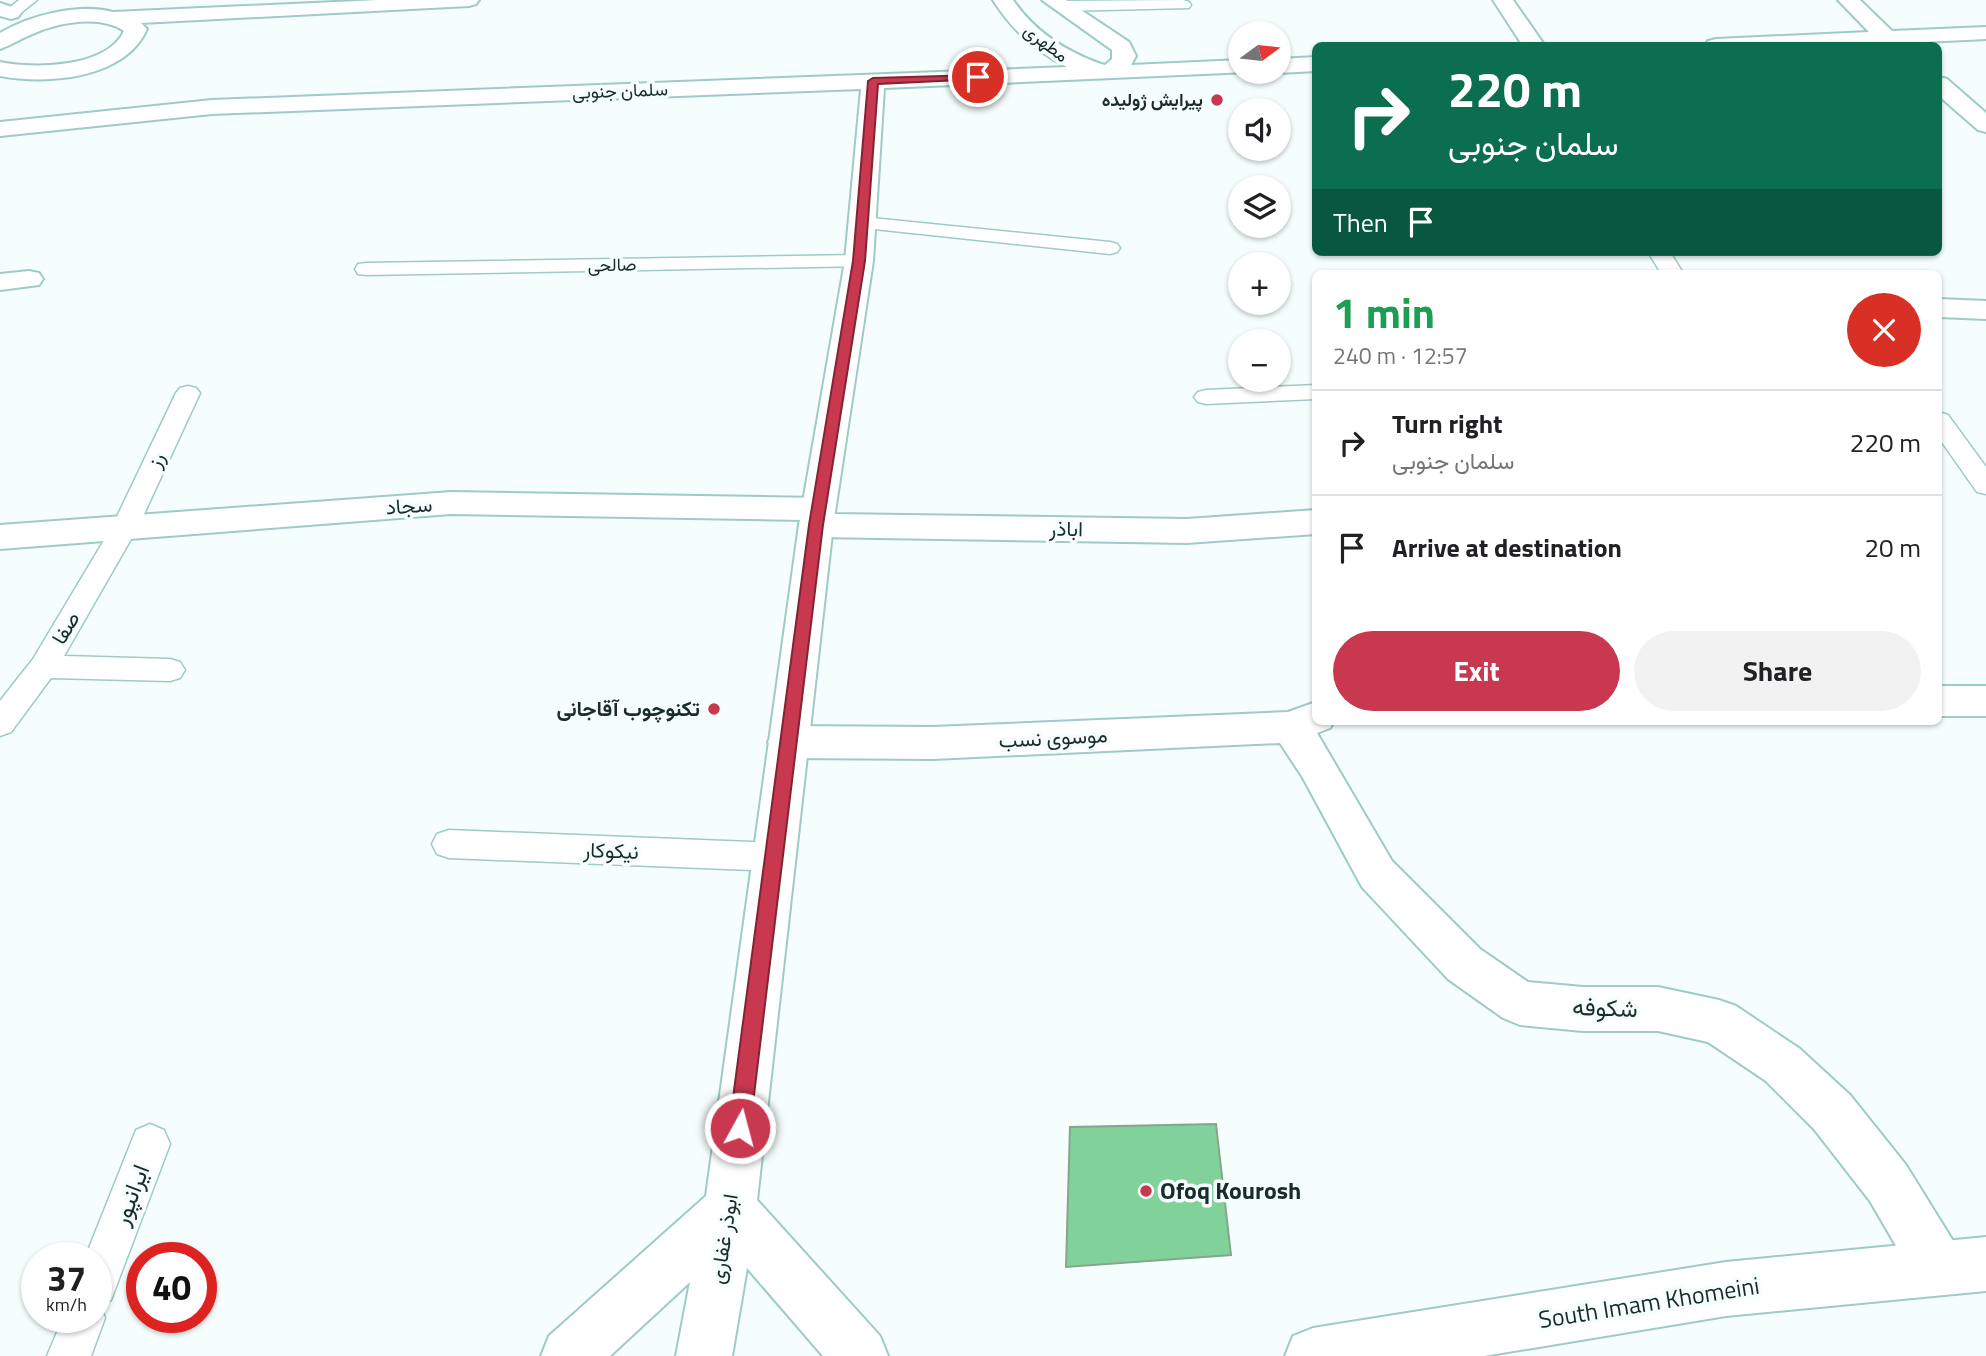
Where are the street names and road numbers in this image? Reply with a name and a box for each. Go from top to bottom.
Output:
street label: مطهری [1018,17,1075,69]
street label: سلمان جنوبی [572,75,668,106]
street label: صالحی [587,251,637,278]
street label: رز [137,446,173,474]
street label: سجاد [385,487,433,523]
street label: اباذر [1048,512,1083,544]
street label: صفا [43,605,87,650]
street label: موسوی نسب [998,718,1108,756]
street label: نیکوکار [582,833,639,867]
street label: شکوفه [1572,988,1638,1026]
street label: ایرانپور [102,1159,158,1231]
street label: ابوذر غفاری [700,1191,746,1286]
street label: South Imam Khomeini [1536,1267,1762,1337]

